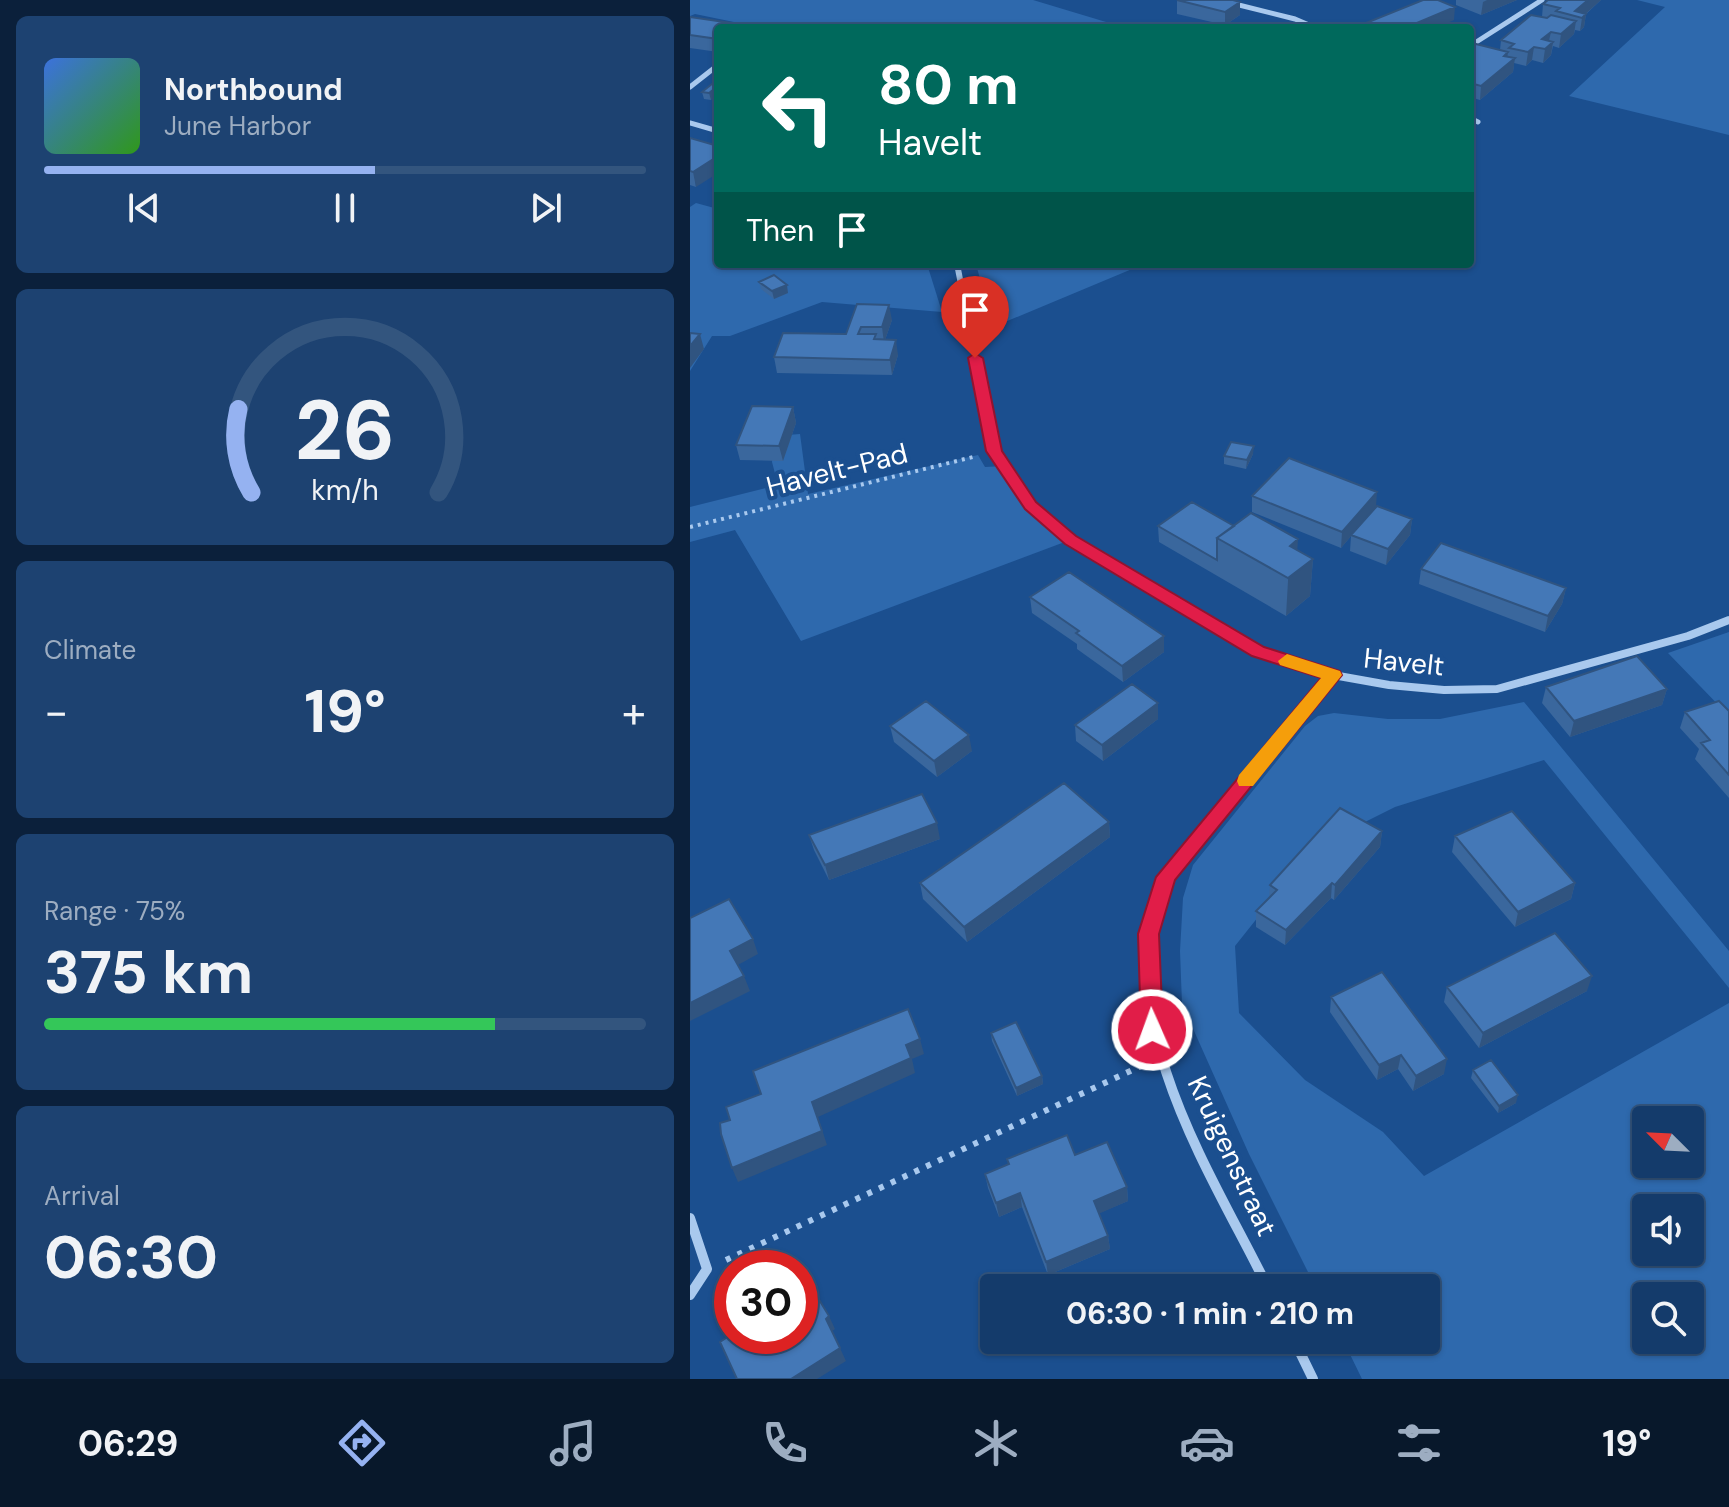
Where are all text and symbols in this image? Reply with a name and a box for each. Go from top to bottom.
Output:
text: 80 m [878,48,1019,121]
icon: left [746,56,850,160]
text: Northbound [164,70,343,109]
text: June Harbor [164,109,311,143]
text: Havelt [878,119,982,166]
icon: previous [122,186,166,230]
icon: pause [323,186,367,230]
icon: next [524,186,568,230]
icon: arrive [830,208,874,252]
text: Then [746,211,814,250]
pin [941,276,1009,358]
icon: arrive [953,288,997,332]
text: 26 [295,375,395,484]
street label: Havelt-Pad [762,435,912,505]
text: km/h [311,472,379,509]
text: Climate [44,633,136,667]
street label: Havelt [1362,639,1446,685]
text: 19° [304,672,386,751]
text: − [44,683,68,741]
text: + [622,683,646,741]
text: Range · 75% [44,894,185,928]
text: 375 km [44,933,253,1012]
position arrow [1110,988,1194,1072]
street label: Kruigenstraat [1179,1070,1285,1242]
north arrow [1632,1106,1704,1178]
map controls [1632,1106,1704,1354]
text: Arrival [44,1179,120,1213]
button: sound [1632,1194,1704,1266]
text: 06:30 [44,1218,218,1297]
speed limit sign: 30 [714,1250,818,1354]
button: search [1632,1282,1704,1354]
text: 06:30 · 1 min · 210 m [1066,1294,1354,1333]
icon: directions [334,1415,390,1471]
icon: music [545,1415,601,1471]
icon: phone [757,1415,813,1471]
icon: climate [968,1415,1024,1471]
icon: car [1179,1415,1235,1471]
icon: filters [1391,1415,1447,1471]
text: 06:29 [78,1420,178,1467]
text: 19° [1602,1420,1651,1467]

